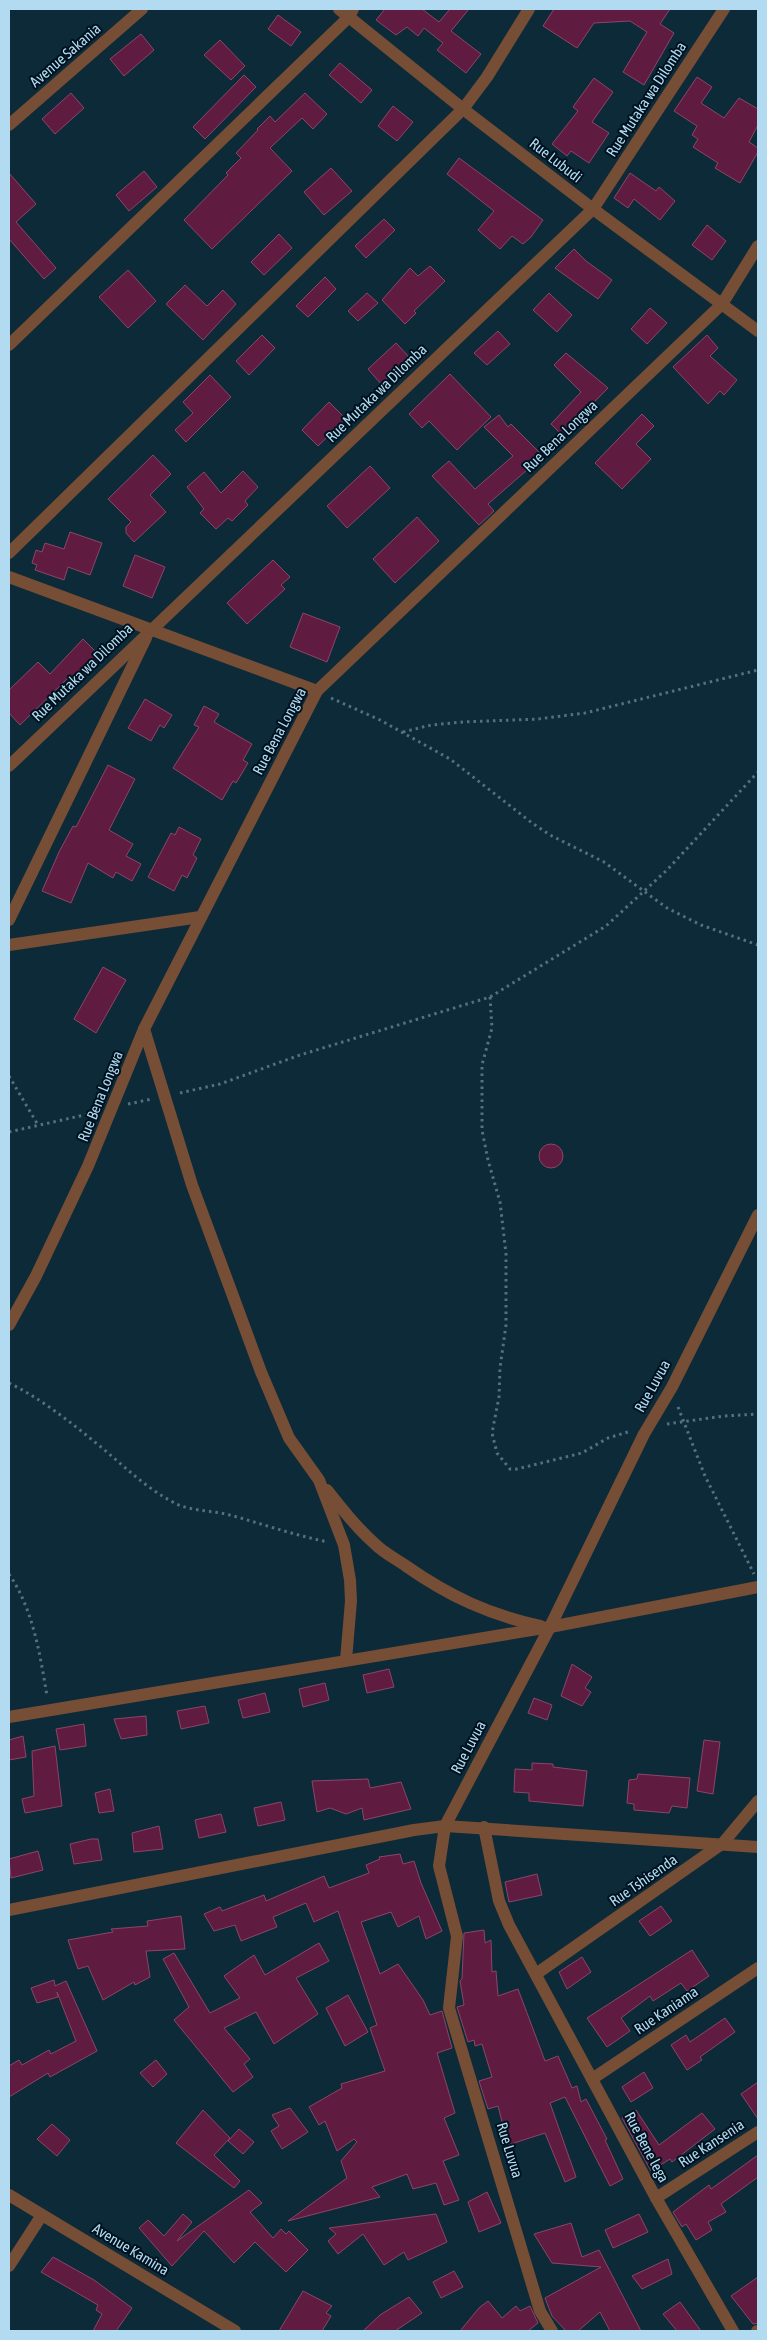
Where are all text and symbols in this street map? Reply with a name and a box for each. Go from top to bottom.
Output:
street label: Avenue Sakania [26,20,104,90]
street label: Rue Mutaka wa Dilomba [603,38,689,160]
street label: Rue Lubudi [527,134,585,186]
street label: Rue Mutaka wa Dilomba [322,341,430,445]
street label: Rue Bena Longwa [519,396,601,476]
street label: Rue Mutaka wa Dilomba [28,620,136,724]
street label: Rue Bena Longwa [249,685,309,777]
street label: Rue Bena Longwa [74,1048,126,1144]
street label: Rue Luvua [631,1357,673,1415]
street label: Rue Luvua [447,1718,489,1776]
street label: Rue Tshisenda [606,1850,680,1910]
street label: Rue Kaniama [631,1983,701,2037]
street label: Rue Bene lega [621,2109,673,2185]
street label: Rue Kansenia [675,2116,747,2170]
street label: Rue Luvua [494,2120,526,2180]
street label: Avenue Kamina [90,2220,172,2278]

